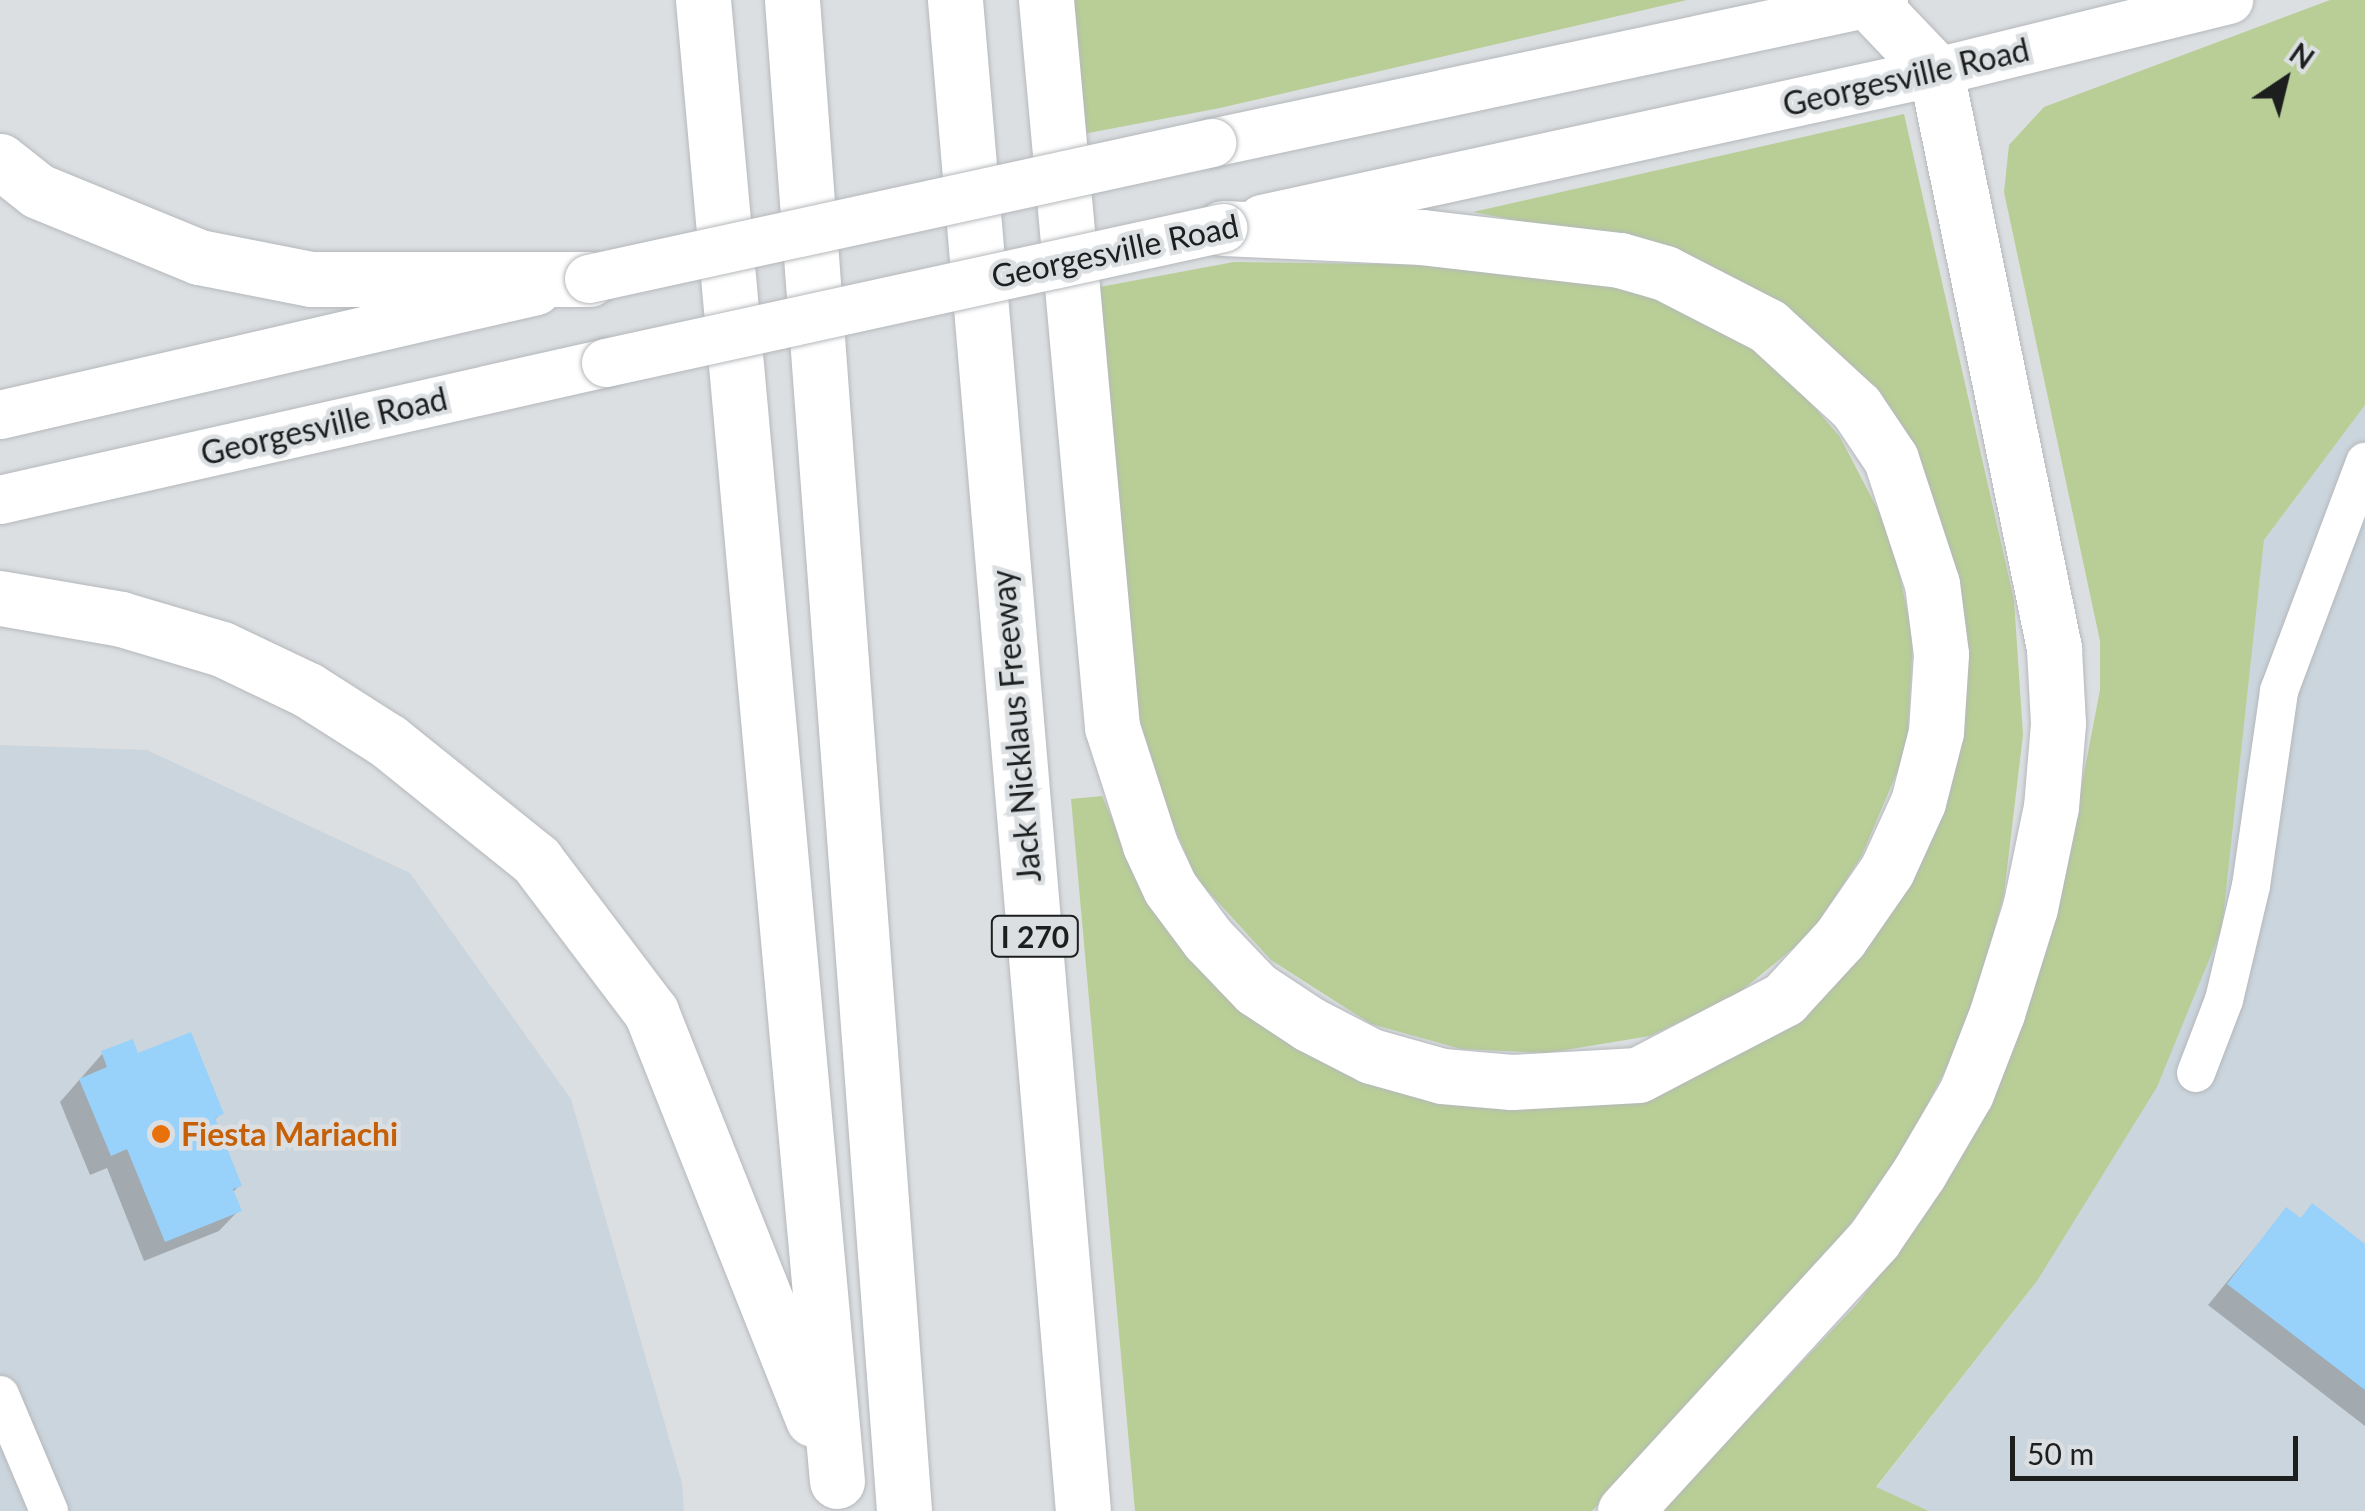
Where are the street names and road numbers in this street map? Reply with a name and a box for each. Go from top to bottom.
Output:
street label: Georgesville Road [1779,30,2033,124]
street label: Georgesville Road [988,206,1242,296]
street label: Georgesville Road [197,379,451,473]
street label: Jack Nicklaus Freeway [983,568,1049,884]
road number: I 270 [990,911,1080,961]

